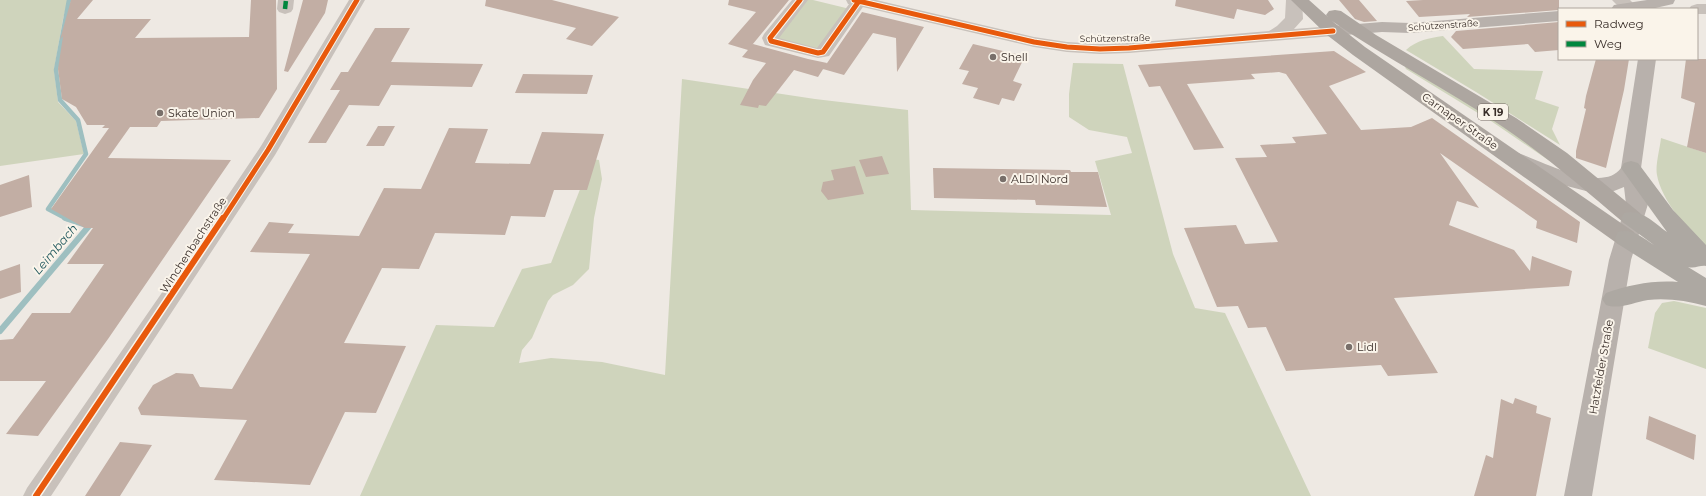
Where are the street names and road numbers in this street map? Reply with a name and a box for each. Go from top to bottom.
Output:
street label: Schützenstraße [1407,17,1479,33]
street label: Schützenstraße [1080,32,1151,44]
street label: Carnaper Straße [1419,90,1501,153]
road number: K 19 [1478,104,1508,120]
street label: Winchenbachstraße [157,194,230,296]
street label: Hatzfelder Straße [1586,318,1616,415]

